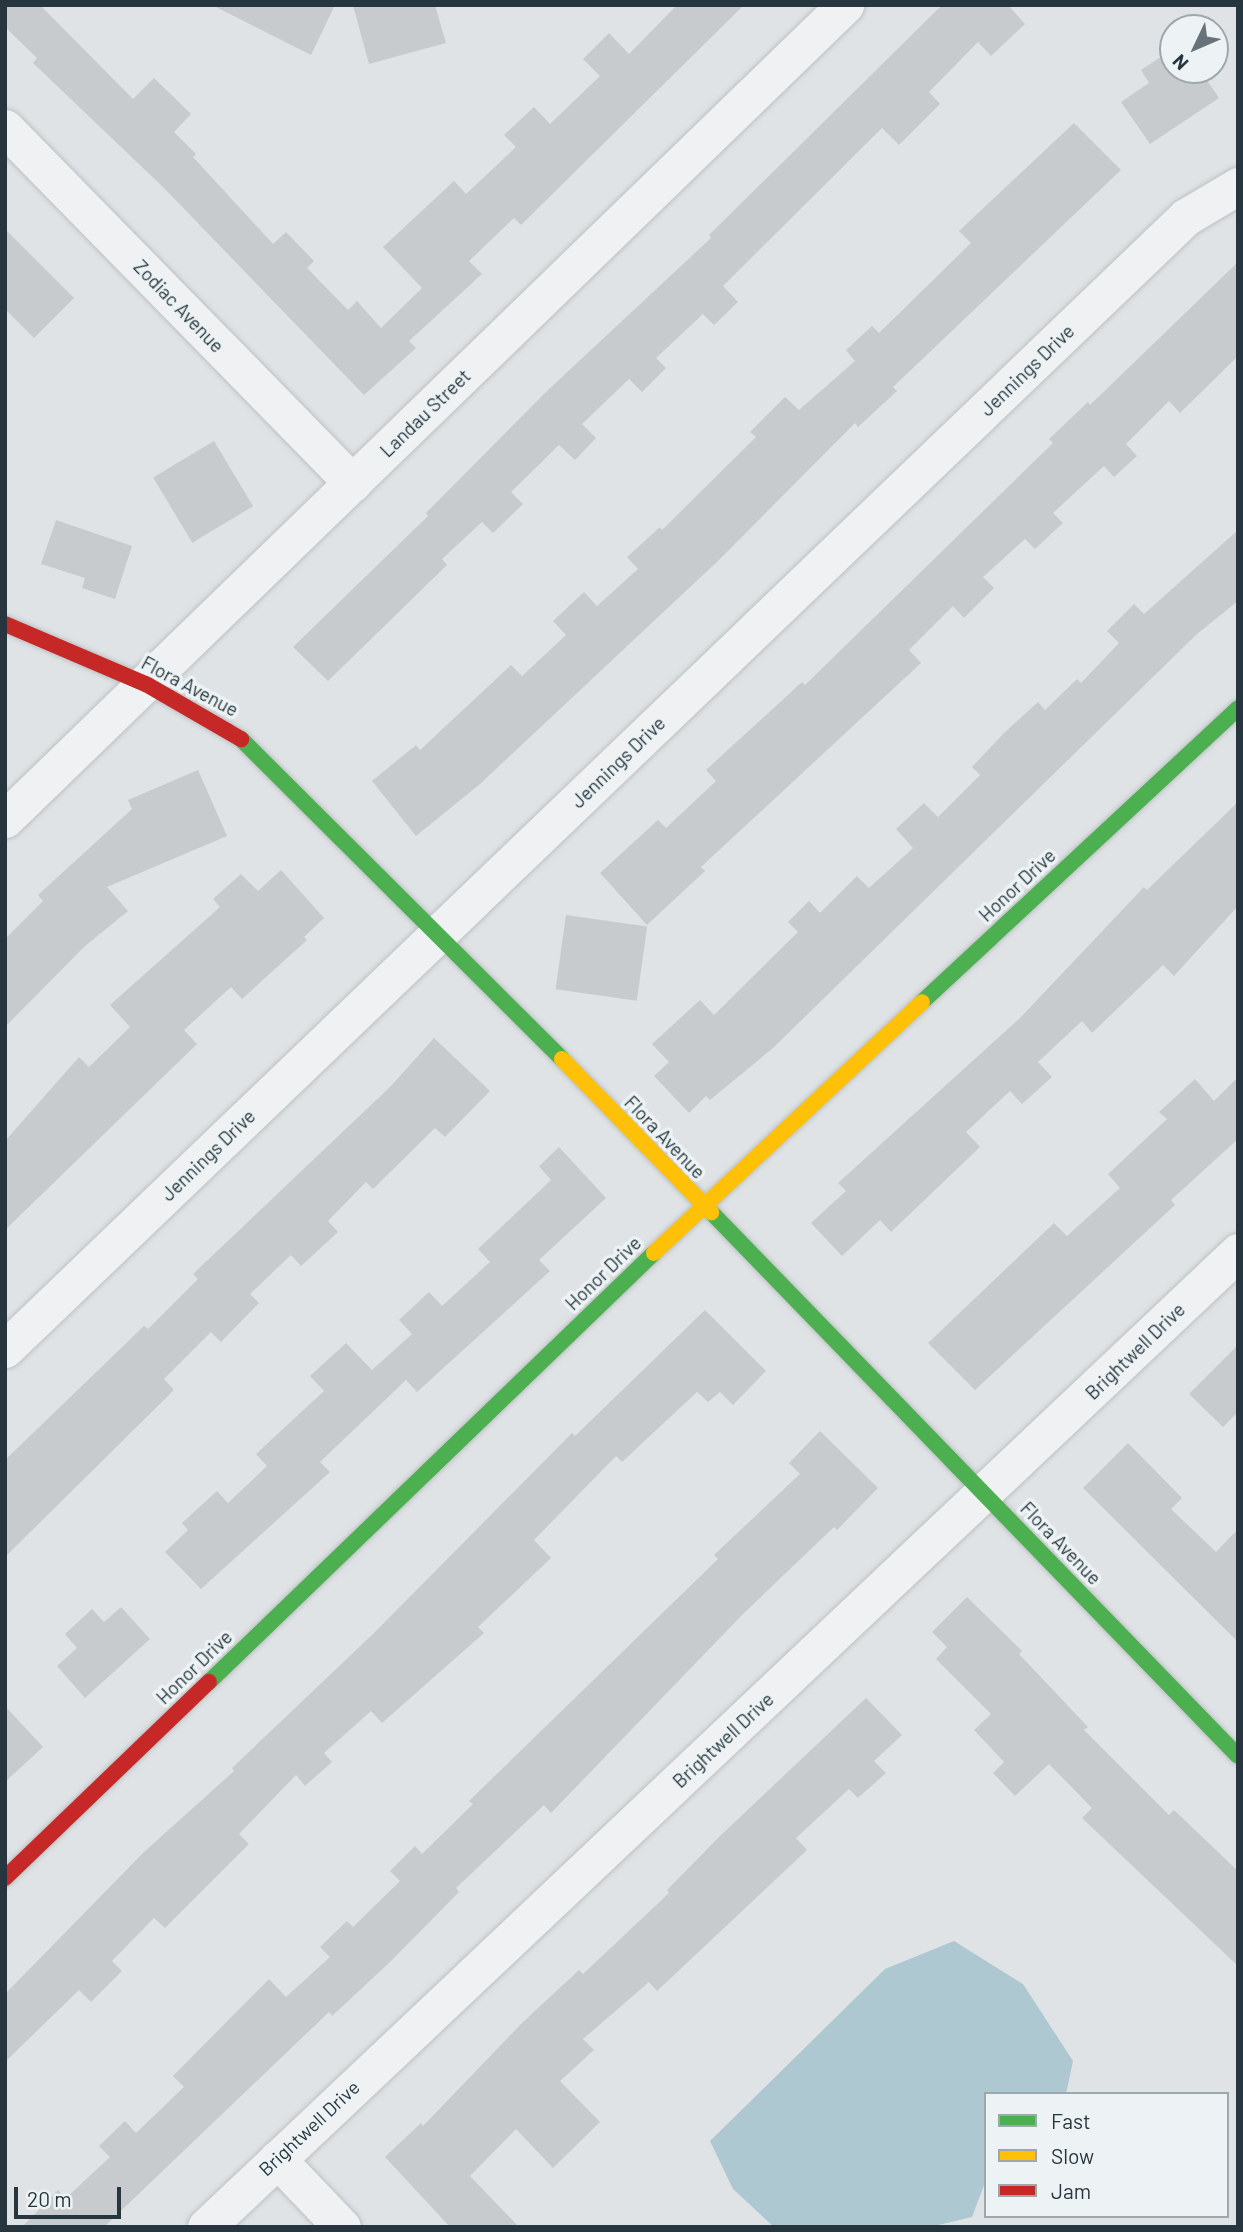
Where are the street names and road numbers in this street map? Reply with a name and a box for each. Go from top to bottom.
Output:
street label: Zodiac Avenue [129,255,229,357]
street label: Jennings Drive [975,319,1079,421]
street label: Landau Street [375,364,475,462]
street label: Flora Avenue [138,651,242,721]
street label: Jennings Drive [566,711,670,813]
street label: Honor Drive [974,844,1060,926]
street label: Flora Avenue [620,1091,710,1183]
street label: Jennings Drive [156,1104,260,1206]
street label: Honor Drive [560,1231,646,1315]
street label: Brightwell Drive [1081,1298,1189,1404]
street label: Flora Avenue [1016,1497,1106,1589]
street label: Honor Drive [151,1625,237,1709]
street label: Brightwell Drive [668,1688,778,1792]
street label: Brightwell Drive [254,2076,364,2180]

